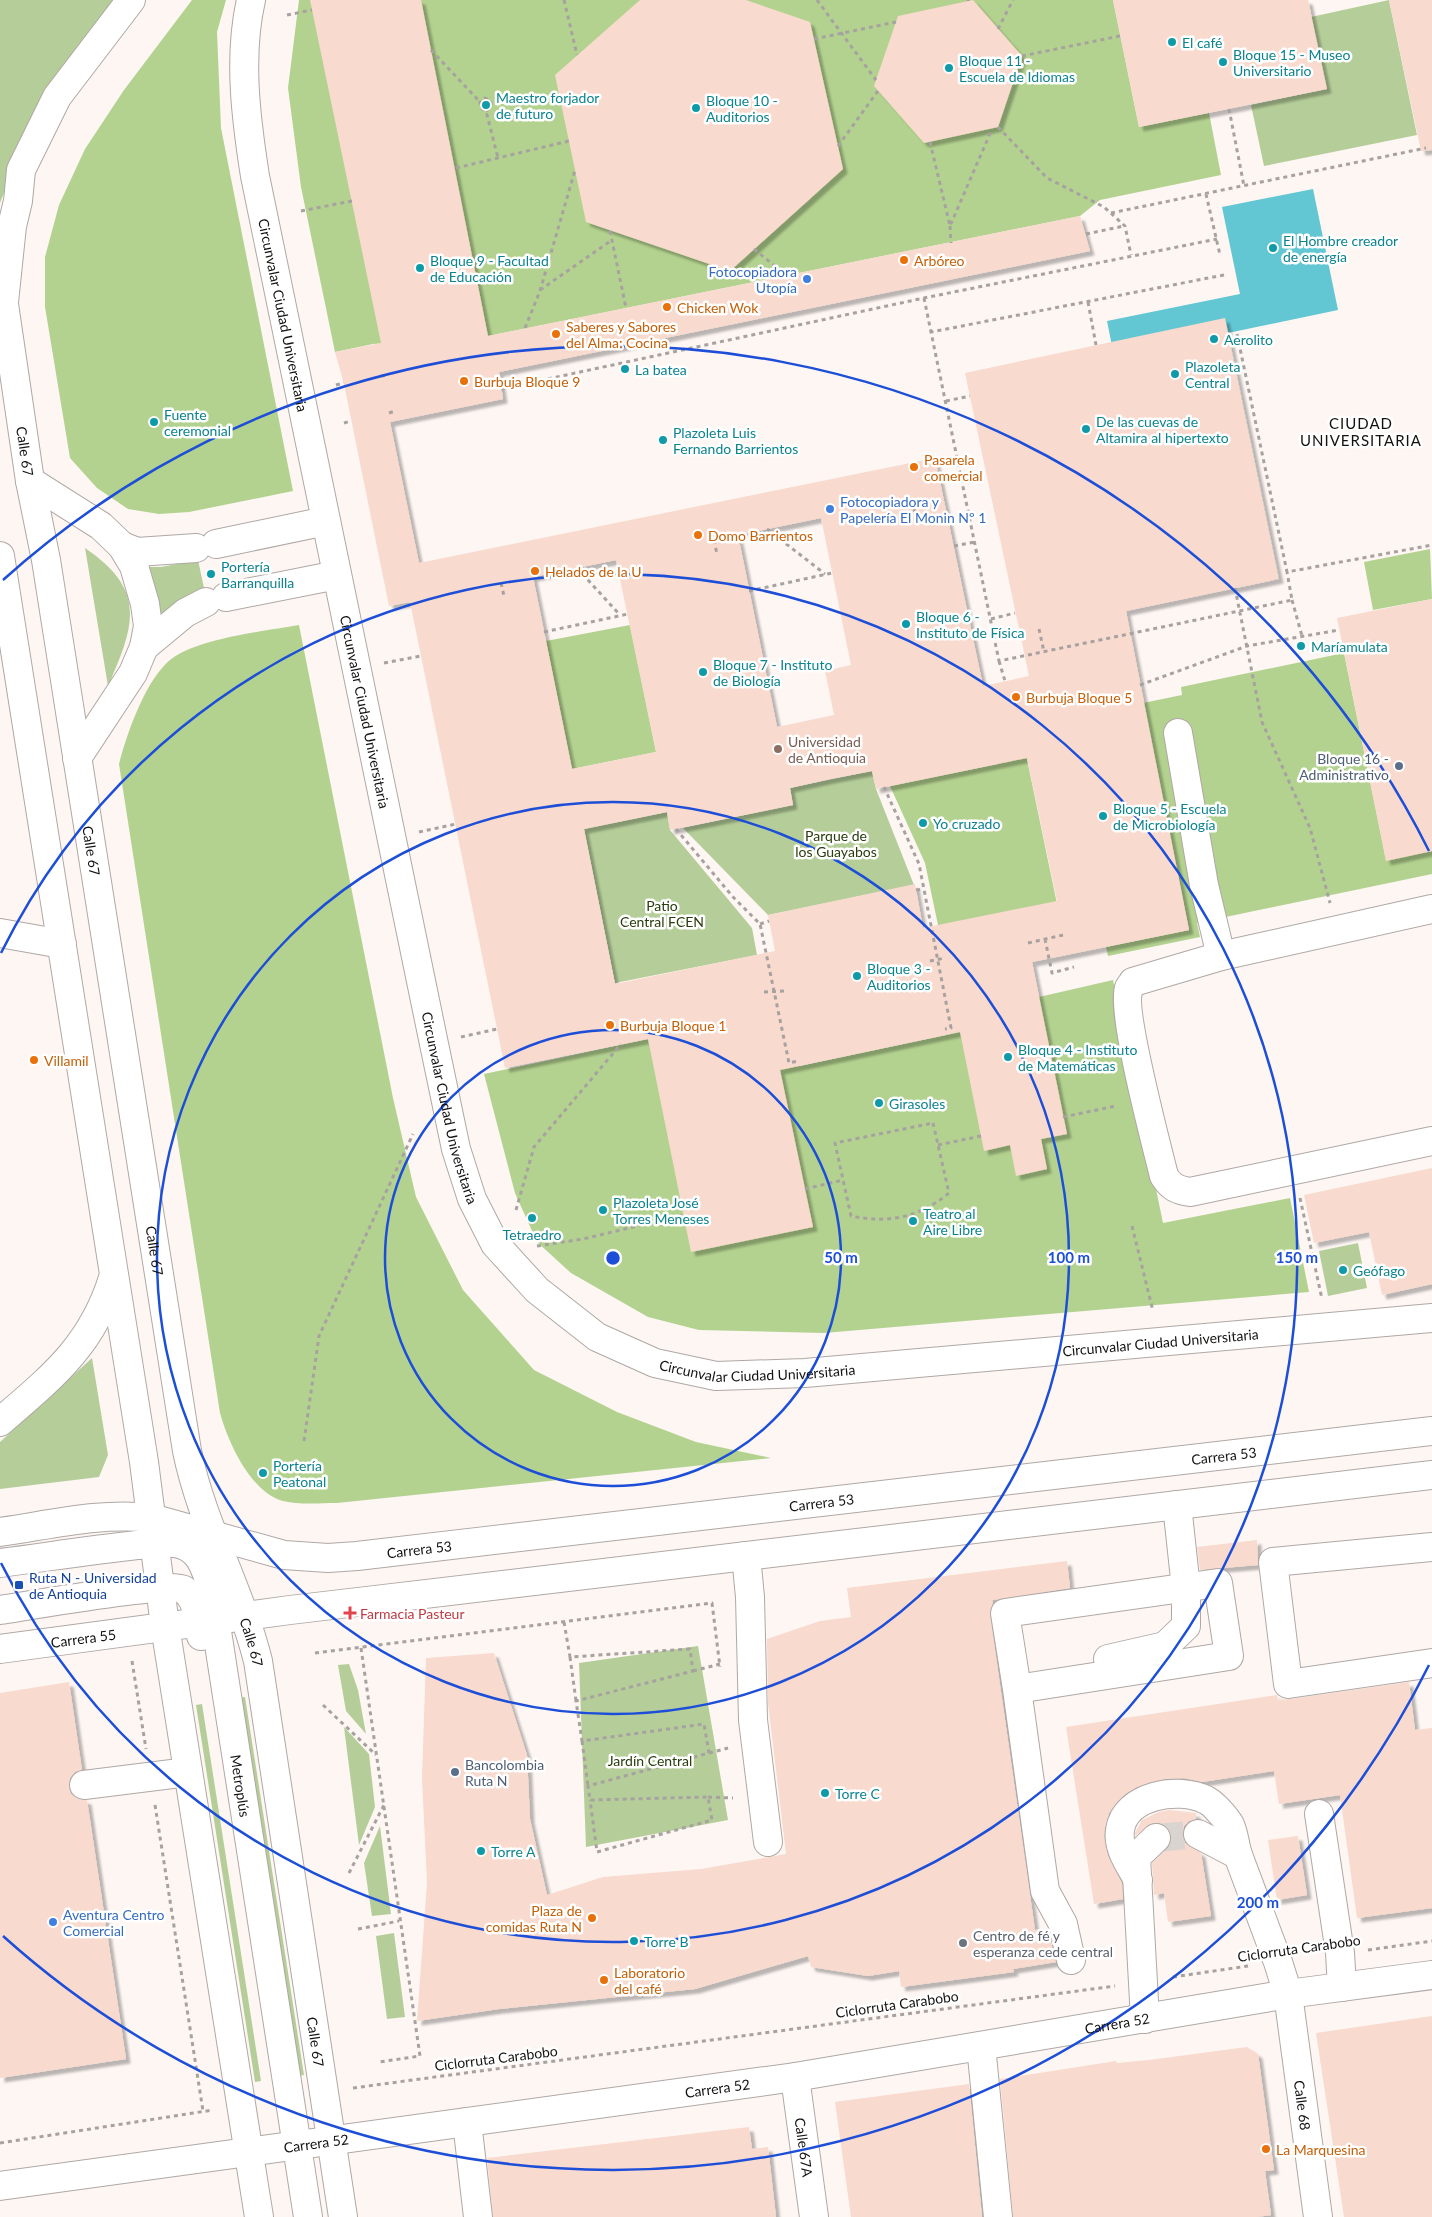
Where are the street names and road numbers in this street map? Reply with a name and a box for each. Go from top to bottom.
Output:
street label: Circunvalar Ciudad Universitaria [255,217,312,413]
street label: Calle 67 [14,425,38,477]
street label: Circunvalar Ciudad Universitaria [337,613,394,810]
street label: Calle 67 [80,824,104,877]
street label: Circunvalar Ciudad Universitaria [419,1010,482,1207]
street label: Calle 67 [143,1224,168,1277]
street label: Circunvalar Ciudad Universitaria [1062,1325,1259,1359]
street label: Circunvalar Ciudad Universitaria [658,1356,856,1385]
street label: Carrera 53 [1190,1443,1257,1467]
street label: Carrera 53 [788,1490,855,1514]
street label: Carrera 53 [386,1537,453,1561]
street label: Calle 67 [237,1615,267,1668]
street label: Carrera 55 [50,1625,117,1651]
street label: Metroplús [228,1753,254,1818]
street label: Ciclorruta Carabobo [1236,1931,1362,1965]
street label: Ciclorruta Carabobo [834,1987,960,2021]
street label: Carrera 52 [1083,2009,1151,2037]
street label: Calle 67 [304,2016,328,2068]
street label: Ciclorruta Carabobo [433,2042,559,2074]
street label: Carrera 52 [684,2075,751,2101]
street label: Calle 68 [1291,2079,1315,2131]
street label: Calle 67A [792,2117,817,2179]
street label: Carrera 52 [282,2130,350,2156]

